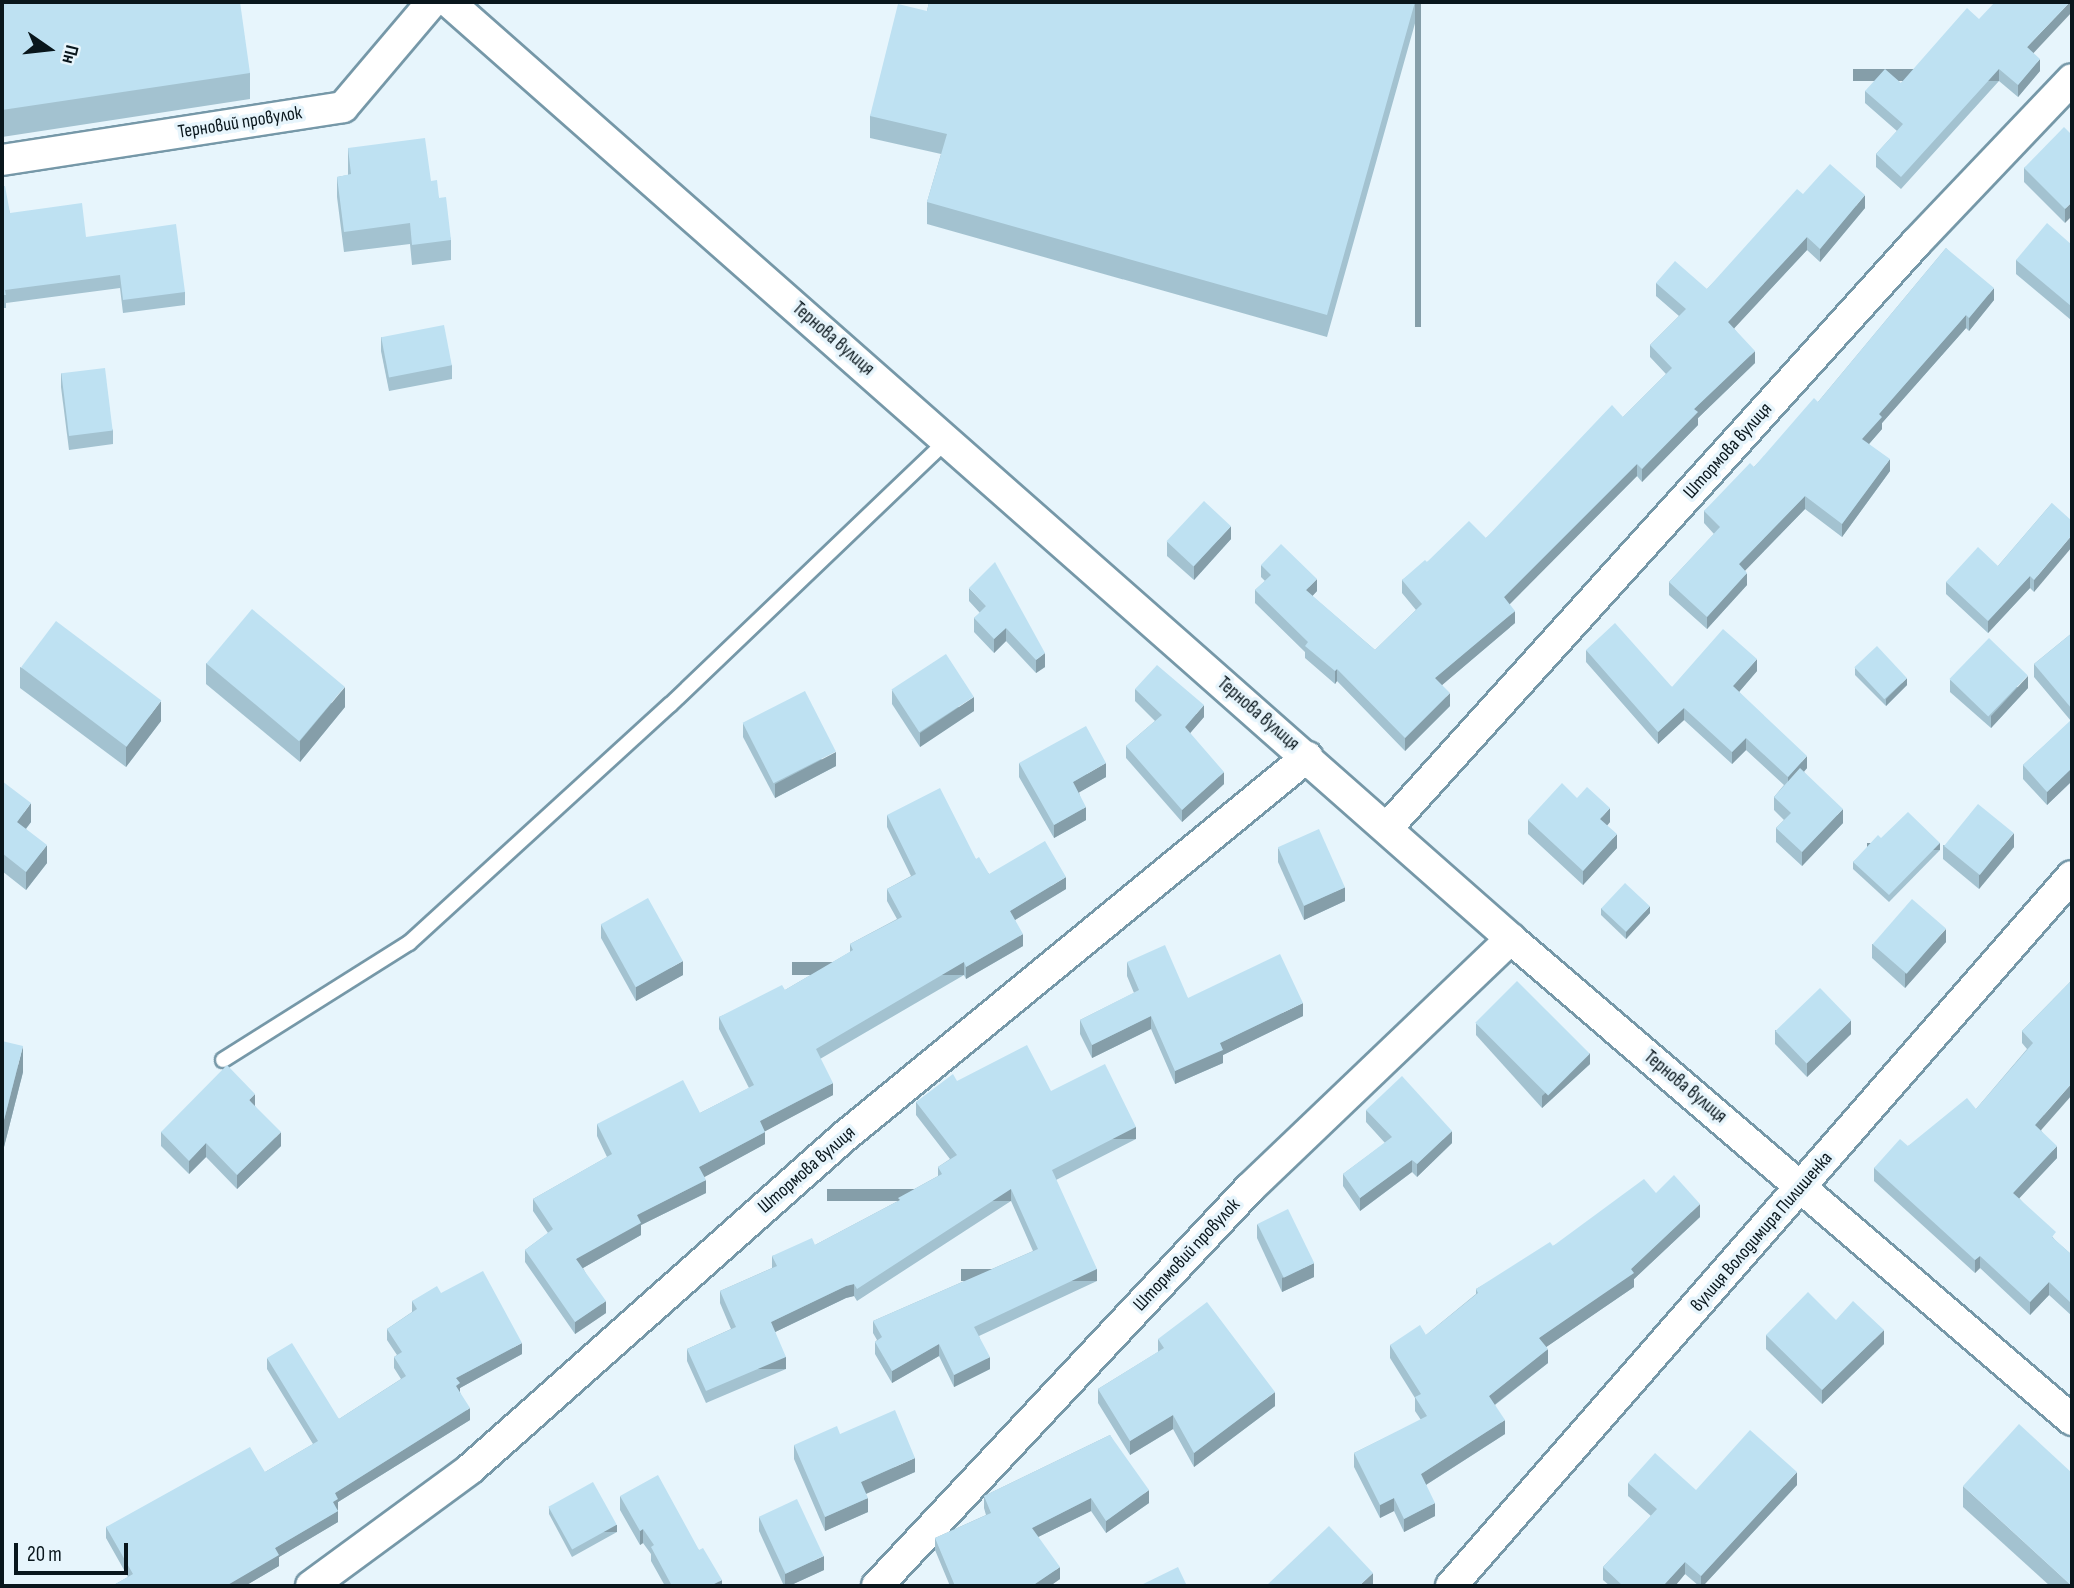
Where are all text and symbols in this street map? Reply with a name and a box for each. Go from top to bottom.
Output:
north arrow [14,14,84,84]
text: Пн [56,43,83,66]
street label: Терновий провулок [176,102,304,144]
street label: Тернова вулиця [787,297,879,381]
street label: Штормова вулиця [1679,398,1777,504]
street label: Тернова вулиця [1212,672,1304,756]
street label: Тернова вулиця [1639,1046,1731,1128]
street label: Штормова вулиця [754,1122,860,1218]
street label: вулиця Володимира Пилишенка [1686,1147,1838,1317]
street label: Штормовий провулок [1129,1194,1245,1316]
scale bar [18,1528,131,1572]
text: 20 m [27,1542,62,1567]

